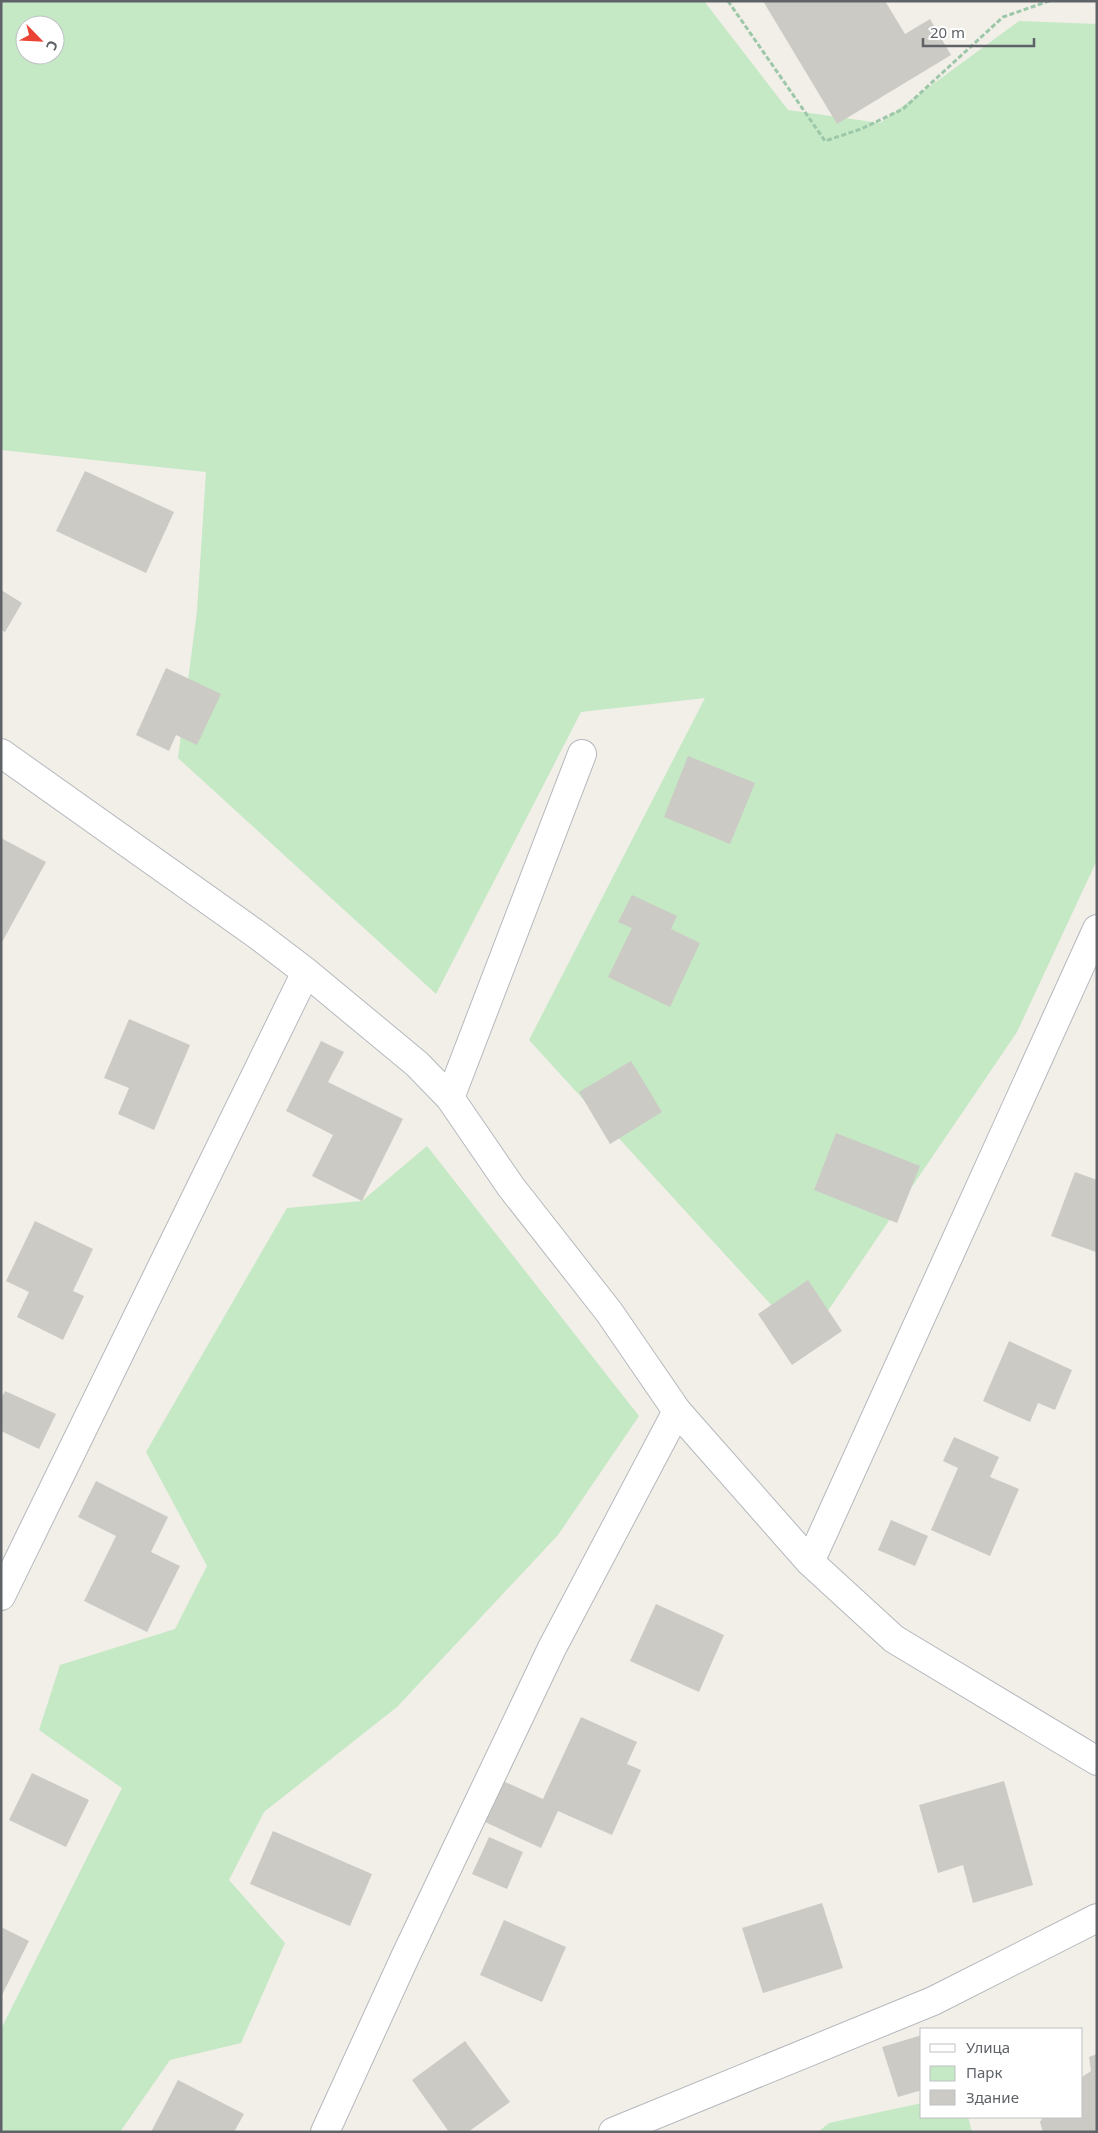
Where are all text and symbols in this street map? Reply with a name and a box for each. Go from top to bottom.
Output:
north arrow [15,15,65,65]
scale bar [923,15,1034,47]
text: 20 m [930,22,965,42]
text: С [42,38,63,53]
legend [920,2028,1083,2118]
text: Улица [966,2037,1010,2057]
text: Парк [966,2062,1002,2082]
text: Здание [966,2087,1019,2107]

